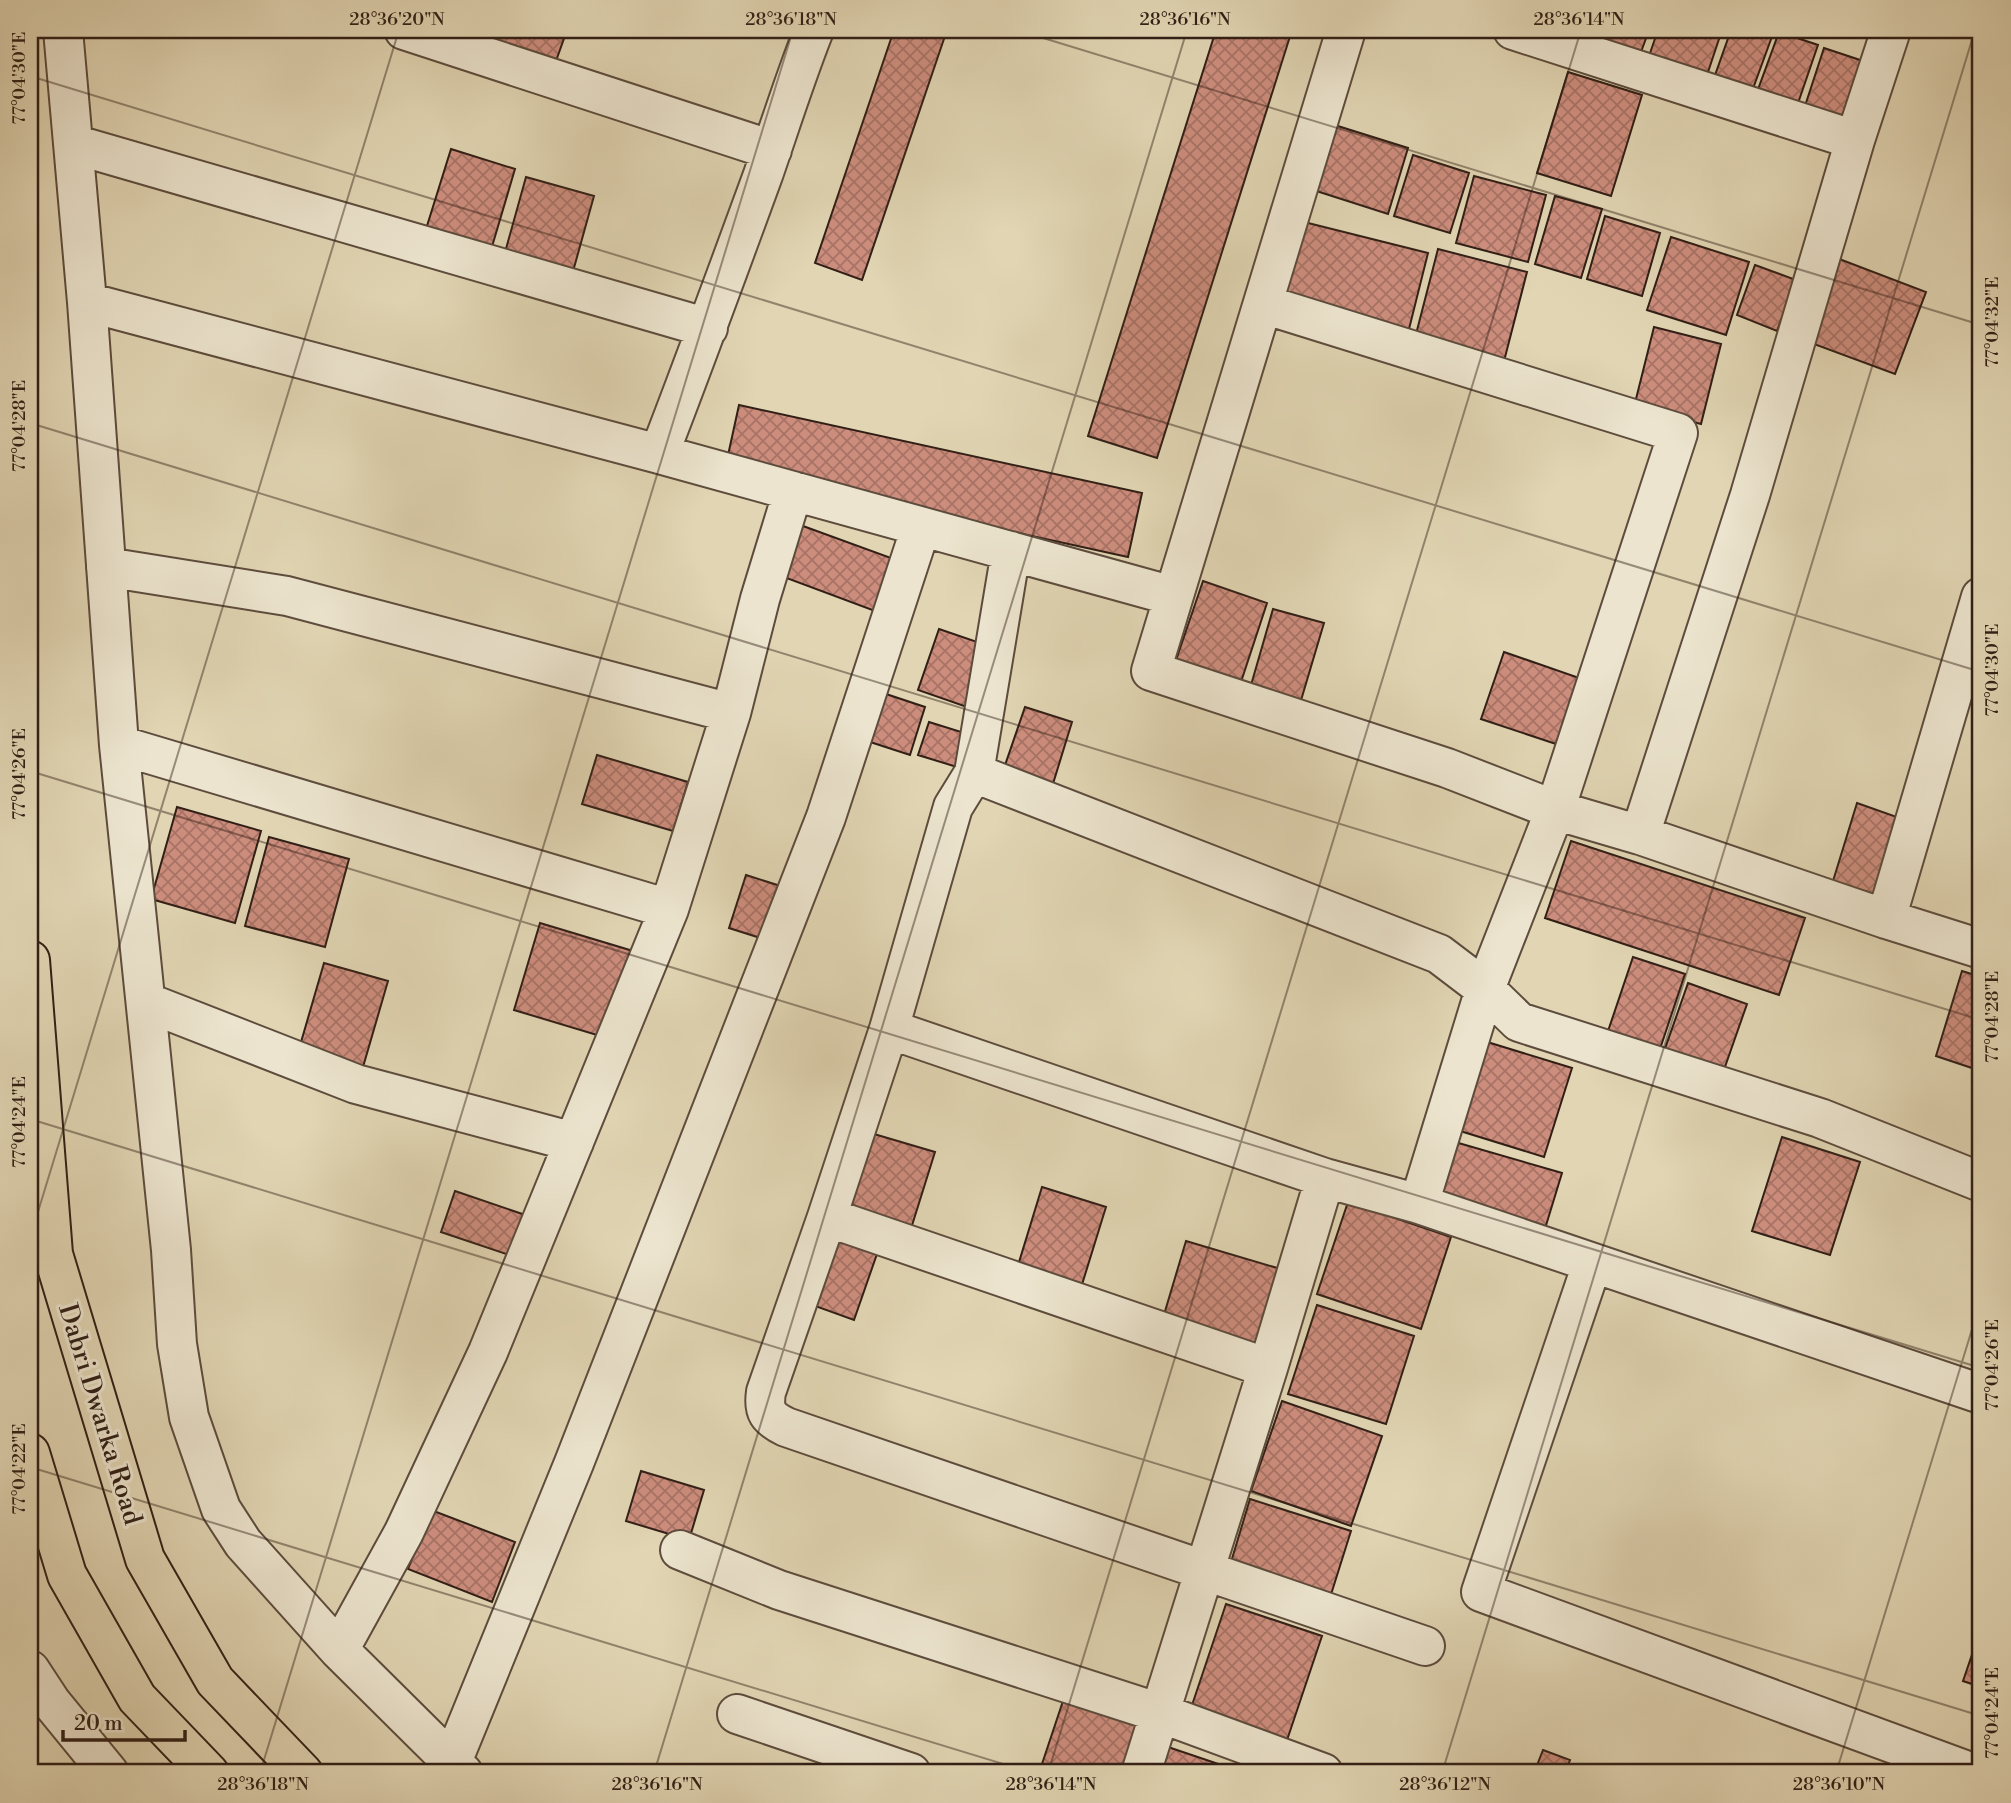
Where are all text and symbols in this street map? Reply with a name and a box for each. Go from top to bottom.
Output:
text: 28°36'20"N [349,8,445,31]
text: 28°36'18"N [745,8,837,31]
text: 28°36'16"N [1139,8,1231,31]
text: 28°36'14"N [1534,8,1625,31]
text: 77°04'30"E [8,32,31,124]
text: 77°04'32"E [1981,276,2004,368]
text: 77°04'28"E [8,380,31,472]
text: 77°04'30"E [1981,624,2004,716]
text: 77°04'26"E [8,728,31,820]
text: 77°04'28"E [1981,971,2004,1063]
text: 77°04'24"E [8,1076,31,1168]
street label: Dabri Dwarka Road [51,1300,149,1529]
text: 77°04'26"E [1981,1319,2004,1411]
text: 77°04'22"E [8,1423,31,1515]
text: 77°04'24"E [1981,1667,2004,1759]
scale bar [63,1698,186,1742]
text: 20 m [74,1711,123,1737]
text: 28°36'18"N [217,1773,309,1796]
text: 28°36'16"N [611,1773,703,1796]
text: 28°36'14"N [1006,1773,1097,1796]
text: 28°36'12"N [1399,1773,1491,1796]
text: 28°36'10"N [1793,1773,1886,1796]

